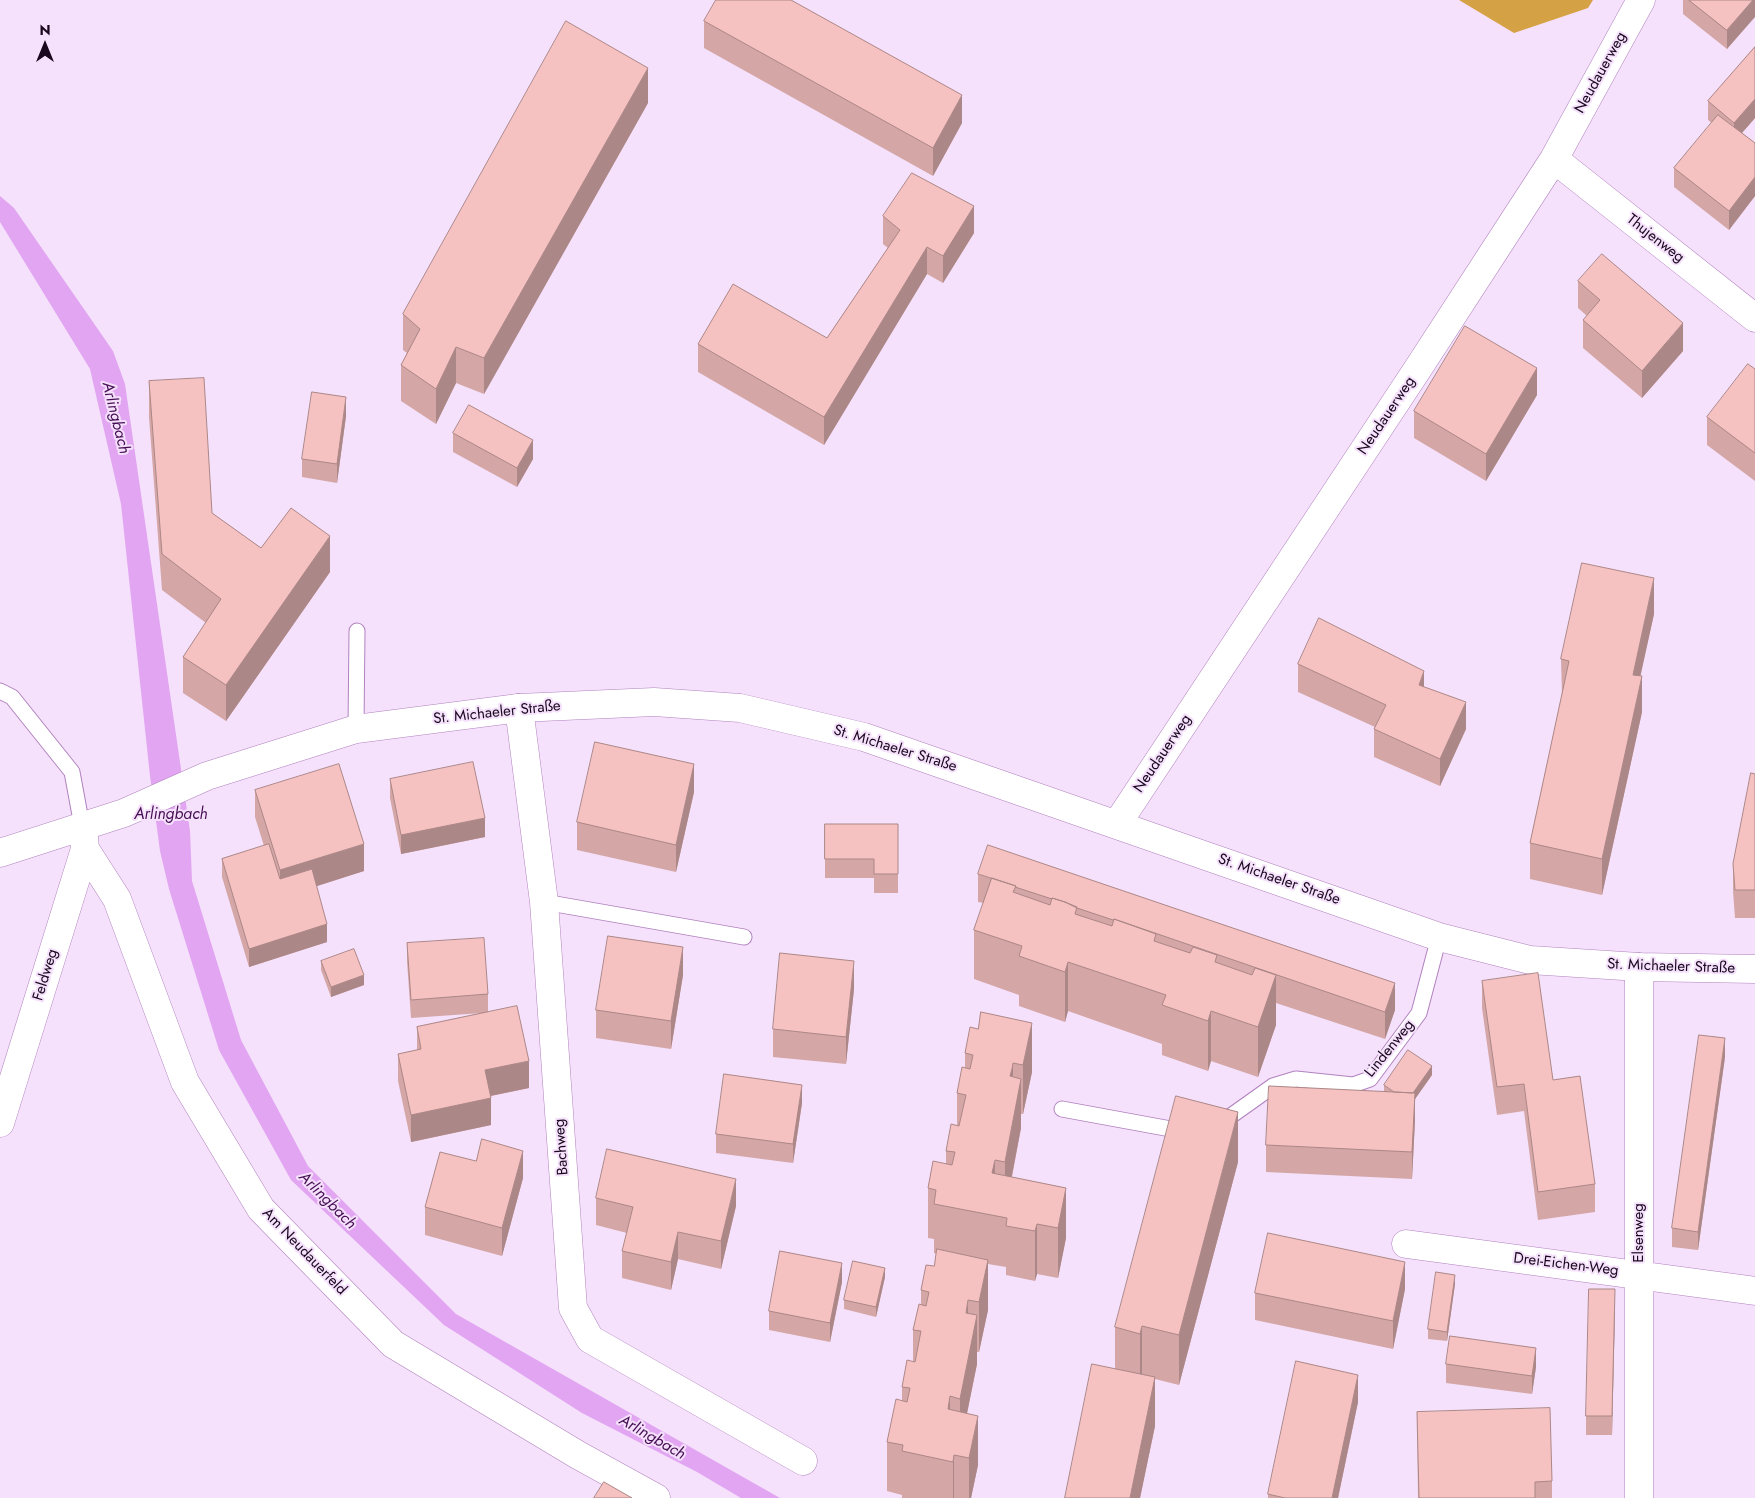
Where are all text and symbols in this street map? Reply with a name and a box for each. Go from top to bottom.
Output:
north arrow [20,20,70,70]
text: N [39,20,51,40]
street label: Neudauerweg [1571,29,1631,117]
street label: Thujenweg [1623,211,1687,267]
street label: Neudauerweg [1354,373,1420,459]
water label: Arlingbach [97,380,133,456]
street label: St. Michaeler Straße [432,697,562,729]
street label: Neudauerweg [1130,711,1196,797]
street label: St. Michaeler Straße [831,722,959,776]
water label: Arlingbach [134,805,208,825]
street label: St. Michaeler Straße [1216,851,1342,909]
street label: Feldweg [30,947,62,1003]
street label: St. Michaeler Straße [1607,956,1735,978]
street label: Lindenweg [1361,1017,1419,1081]
street label: Bachweg [551,1118,573,1176]
water label: Arlingbach [294,1168,360,1234]
street label: Elsenweg [1630,1203,1648,1263]
street label: Am Neudauerfeld [258,1205,350,1299]
street label: Drei-Eichen-Weg [1512,1250,1620,1280]
water label: Arlingbach [615,1411,689,1465]

